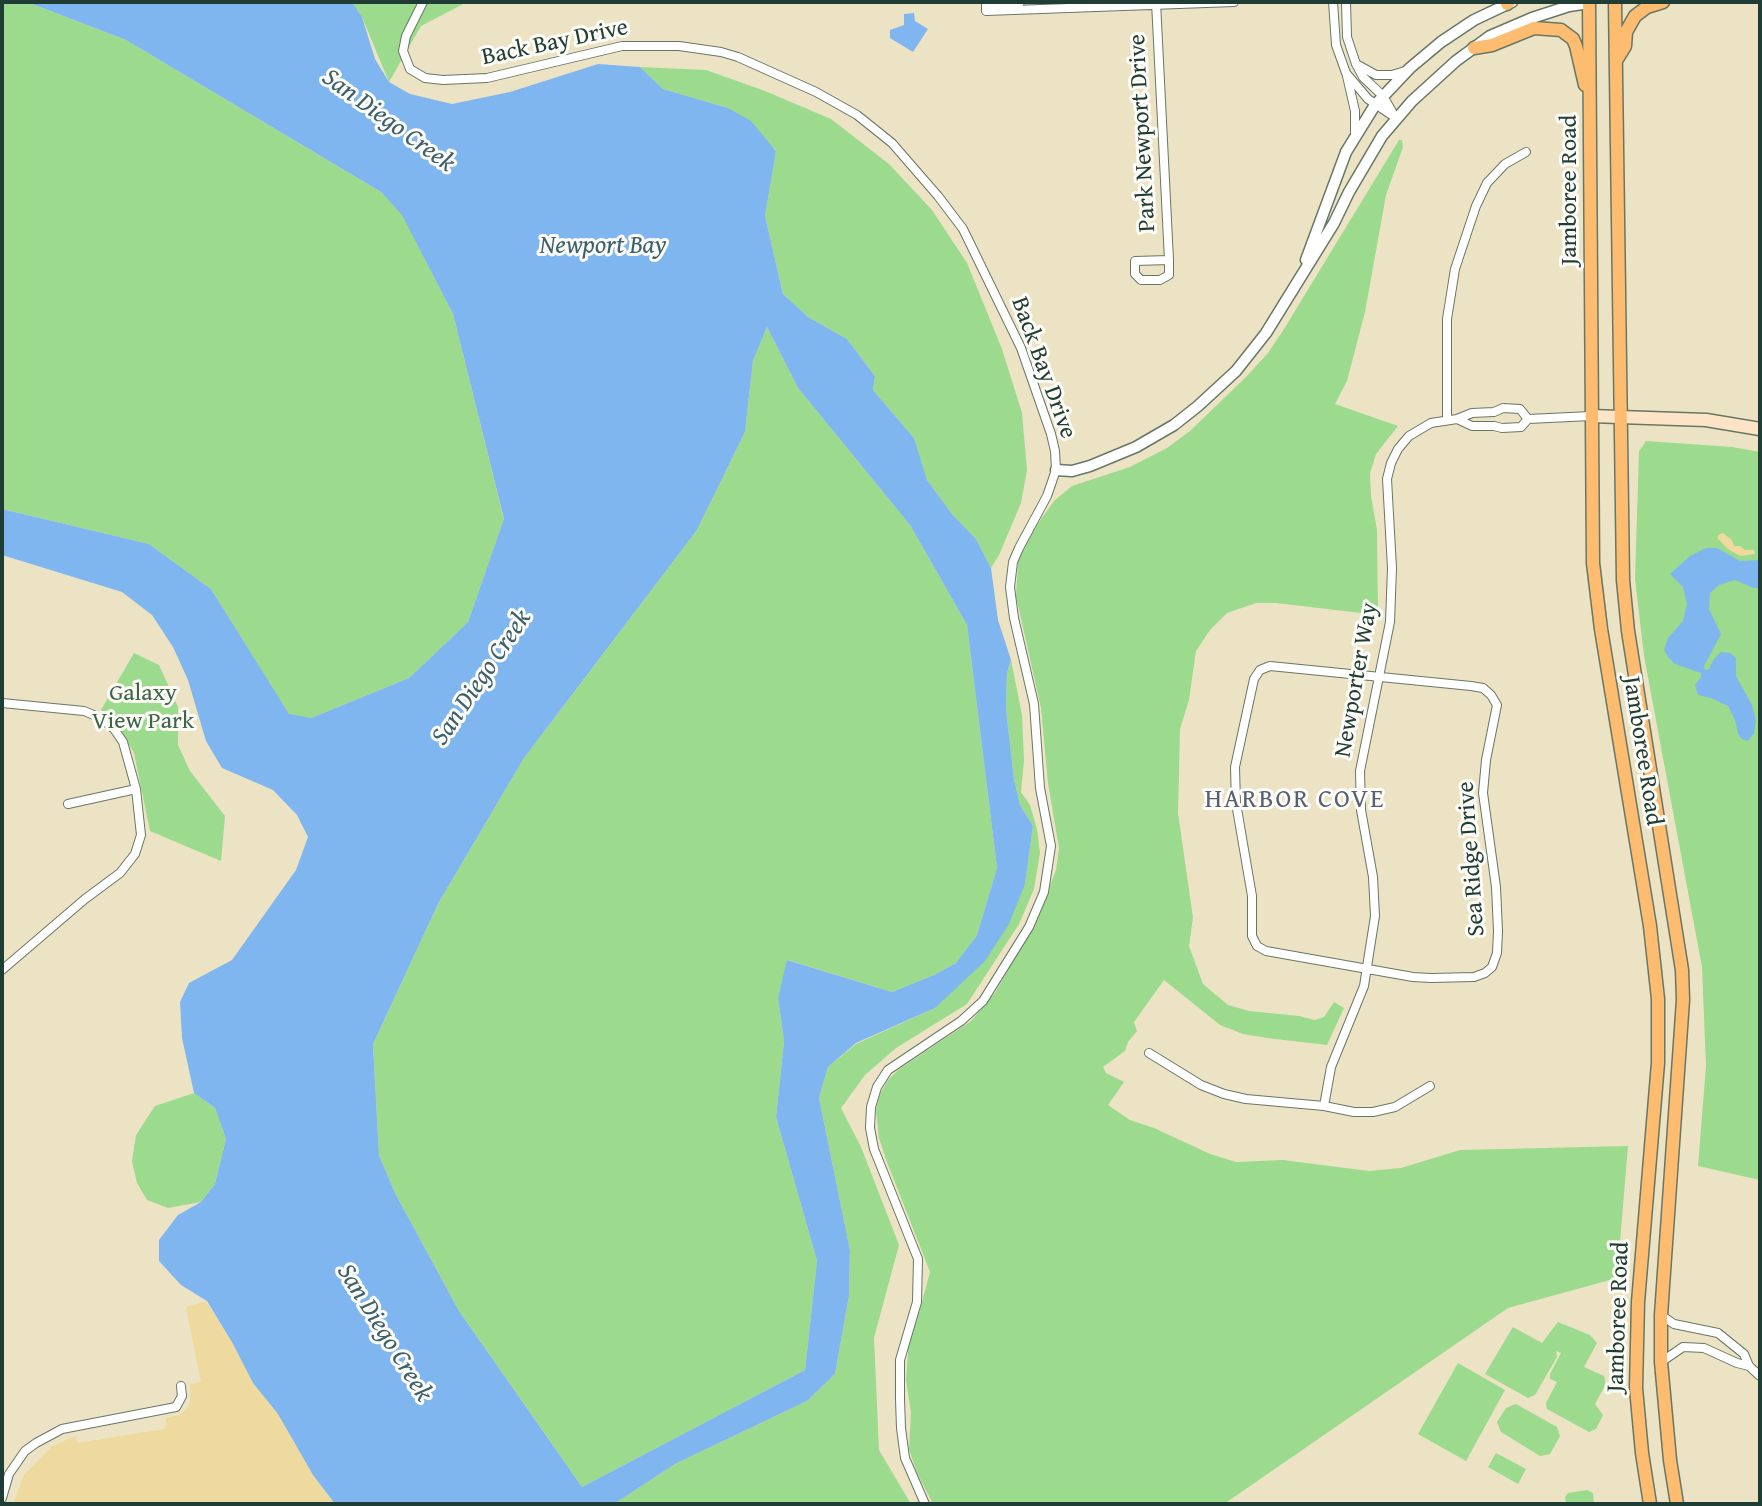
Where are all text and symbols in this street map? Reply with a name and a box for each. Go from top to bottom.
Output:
street label: Back Bay Drive [479,13,631,73]
street label: Park Newport Drive [1123,33,1163,233]
water label: San Diego Creek [315,62,461,180]
street label: Jamboree Road [1556,115,1584,265]
water label: Newport Bay [539,230,667,262]
street label: Back Bay Drive [1004,293,1082,443]
street label: Newporter Way [1329,600,1385,760]
water label: San Diego Creek [425,604,539,752]
street label: Jamboree Road [1616,674,1668,828]
park label: Galaxy View Park [92,680,194,736]
street label: Sea Ridge Drive [1452,781,1492,937]
district label: HARBOR COVE [1206,784,1384,816]
street label: Jamboree Road [1602,1241,1636,1393]
water label: San Diego Creek [329,1258,439,1408]

